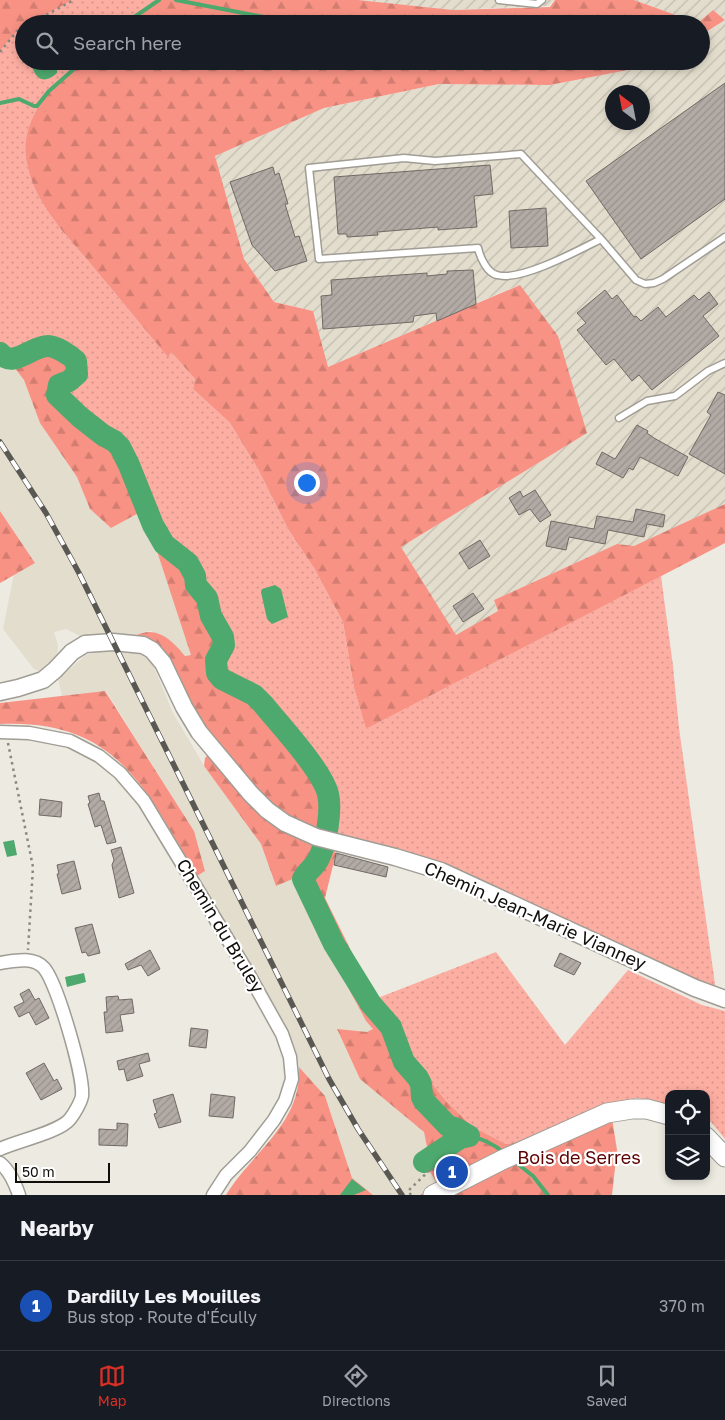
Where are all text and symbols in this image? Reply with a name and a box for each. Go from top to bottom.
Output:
search box [15,15,710,70]
icon: search [33,29,61,57]
text: Search here [73,31,182,54]
north arrow [605,85,650,130]
your location [294,470,320,496]
street label: Chemin du Bruley [172,855,269,996]
street label: Chemin Jean-Marie Vianney [421,856,650,974]
map controls [665,1090,710,1180]
button: locate [665,1090,710,1135]
button: layers [665,1135,710,1180]
park label: Bois de Serres [517,1146,641,1168]
pin: 1 [436,1153,468,1191]
scale bar [15,1160,110,1183]
text: 50 m [22,1163,55,1180]
text: Nearby [20,1215,94,1241]
text: Dardilly Les Mouilles [67,1284,261,1307]
text: 1 [32,1296,40,1316]
text: 370 m [659,1296,705,1316]
text: Bus stop · Route d'Écully [67,1307,257,1327]
tab: Map [98,1362,126,1409]
tab: Directions [322,1362,391,1409]
tab: Saved [586,1362,627,1409]

